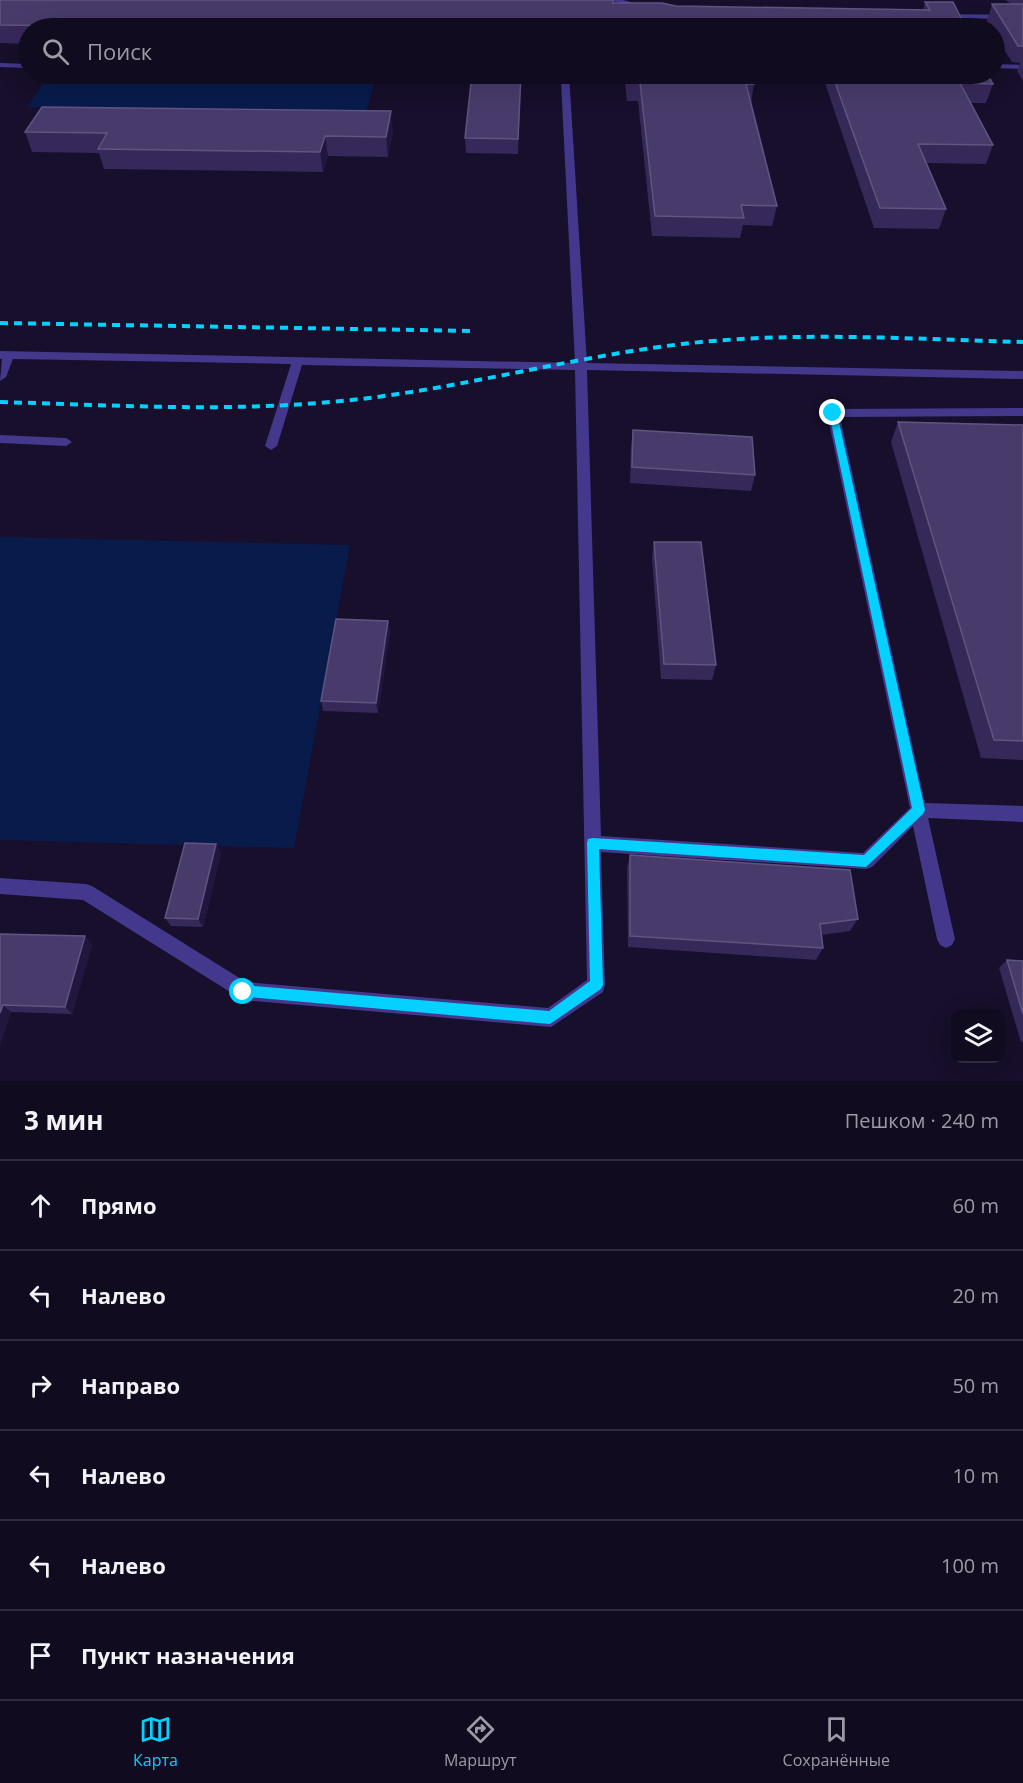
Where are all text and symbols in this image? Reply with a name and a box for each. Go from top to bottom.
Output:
search box [18,18,1005,84]
icon: search [39,35,72,68]
text: Поиск [87,36,152,66]
route end [819,399,845,425]
route start [229,978,255,1004]
map controls [951,1009,1005,1063]
button: layers [951,1009,1005,1063]
text: 3 мин [24,1102,104,1138]
text: Пешком · 240 m [845,1107,999,1134]
icon: ahead [24,1189,57,1222]
text: Прямо [81,1190,157,1220]
text: 60 m [952,1192,999,1219]
icon: left [24,1279,57,1312]
text: Налево [81,1280,166,1310]
text: 20 m [952,1282,999,1309]
icon: right [24,1369,57,1402]
text: Направо [81,1370,180,1400]
text: 50 m [952,1372,999,1399]
icon: left [24,1459,57,1492]
text: Налево [81,1460,166,1490]
text: 10 m [952,1462,999,1489]
icon: left [24,1549,57,1582]
text: Налево [81,1550,166,1580]
text: 100 m [941,1552,999,1579]
icon: arrive [24,1639,57,1672]
text: Пункт назначения [81,1640,295,1670]
tab: Карта [133,1713,178,1771]
tab: Маршрут [444,1713,517,1771]
tab: Сохранённые [783,1713,890,1771]

